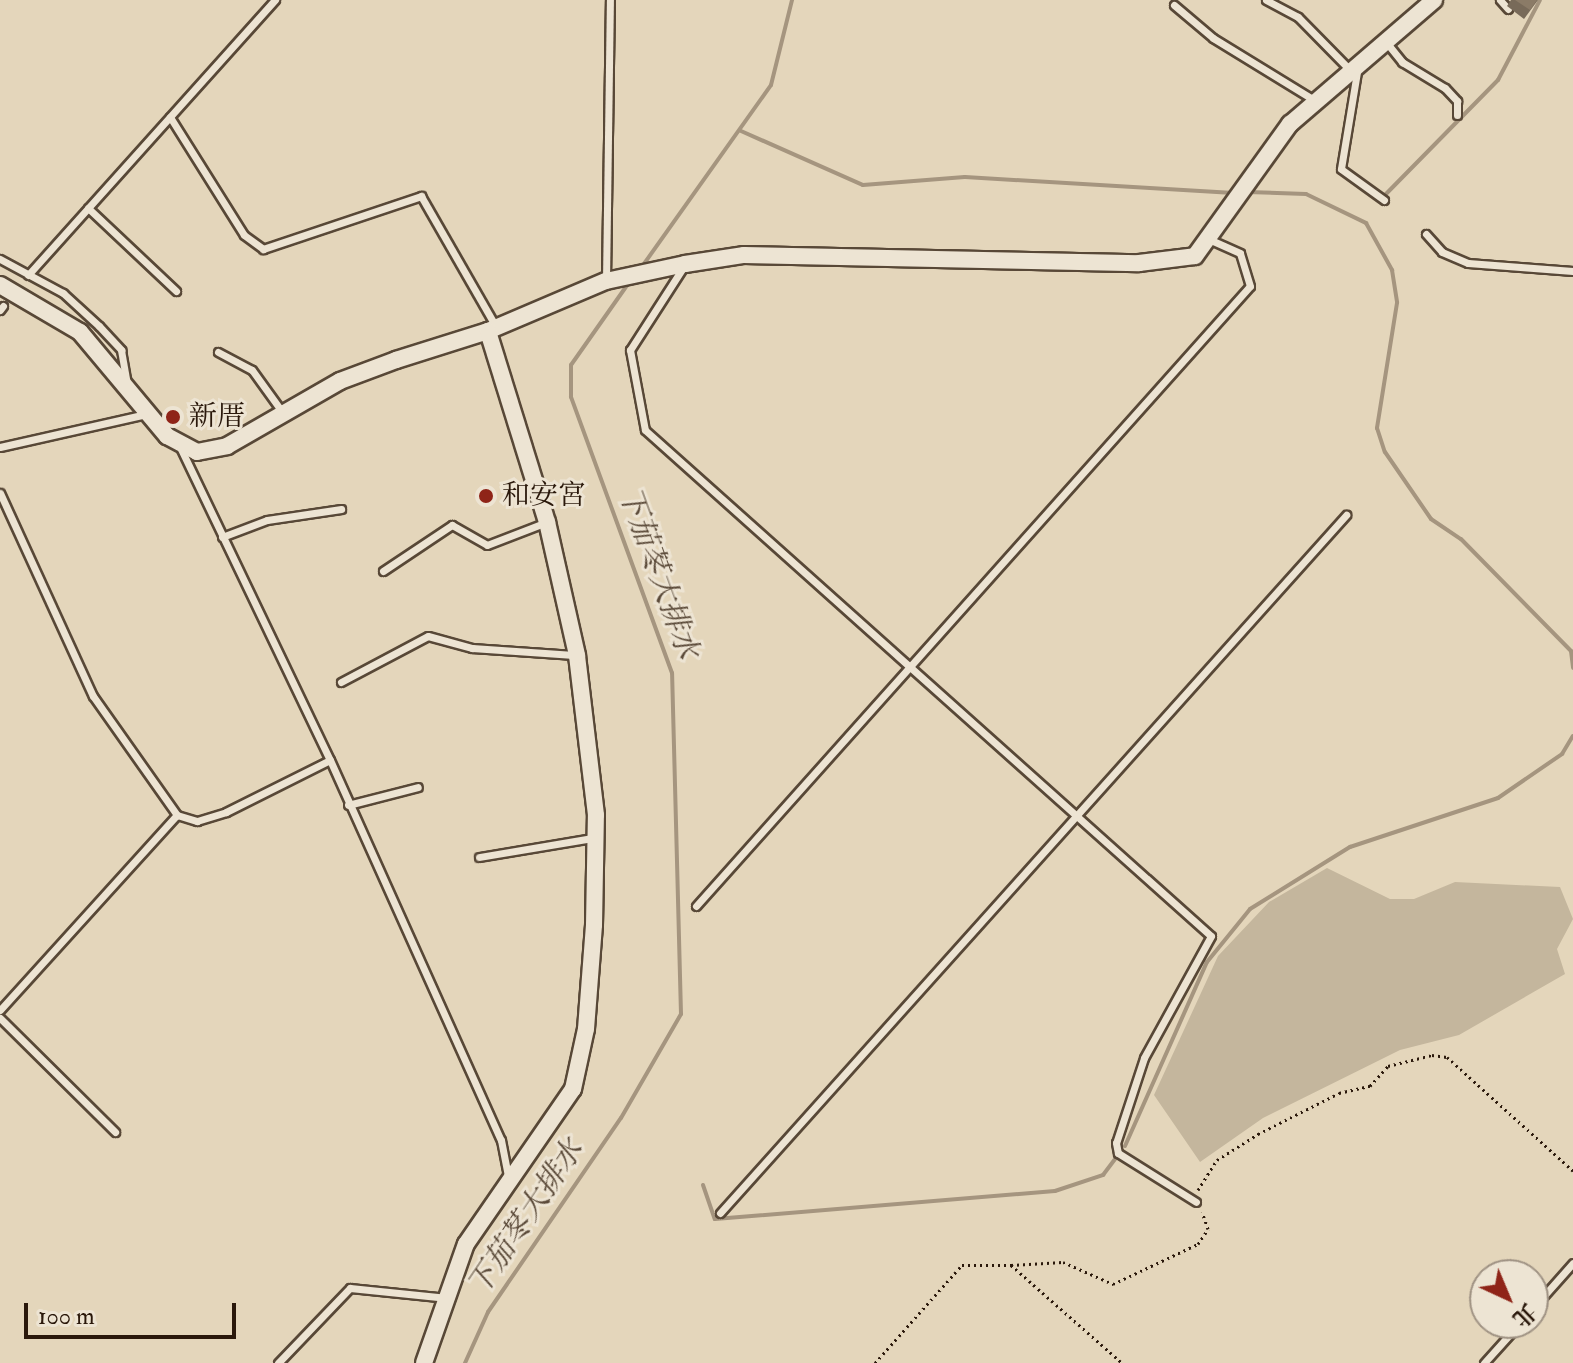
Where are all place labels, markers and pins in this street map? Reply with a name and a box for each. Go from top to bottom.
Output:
place label: 新厝 [189,400,245,434]
marker: 新厝 [164,408,182,426]
place label: 和安宮 [502,479,586,513]
marker: 和安宮 [477,487,495,505]

